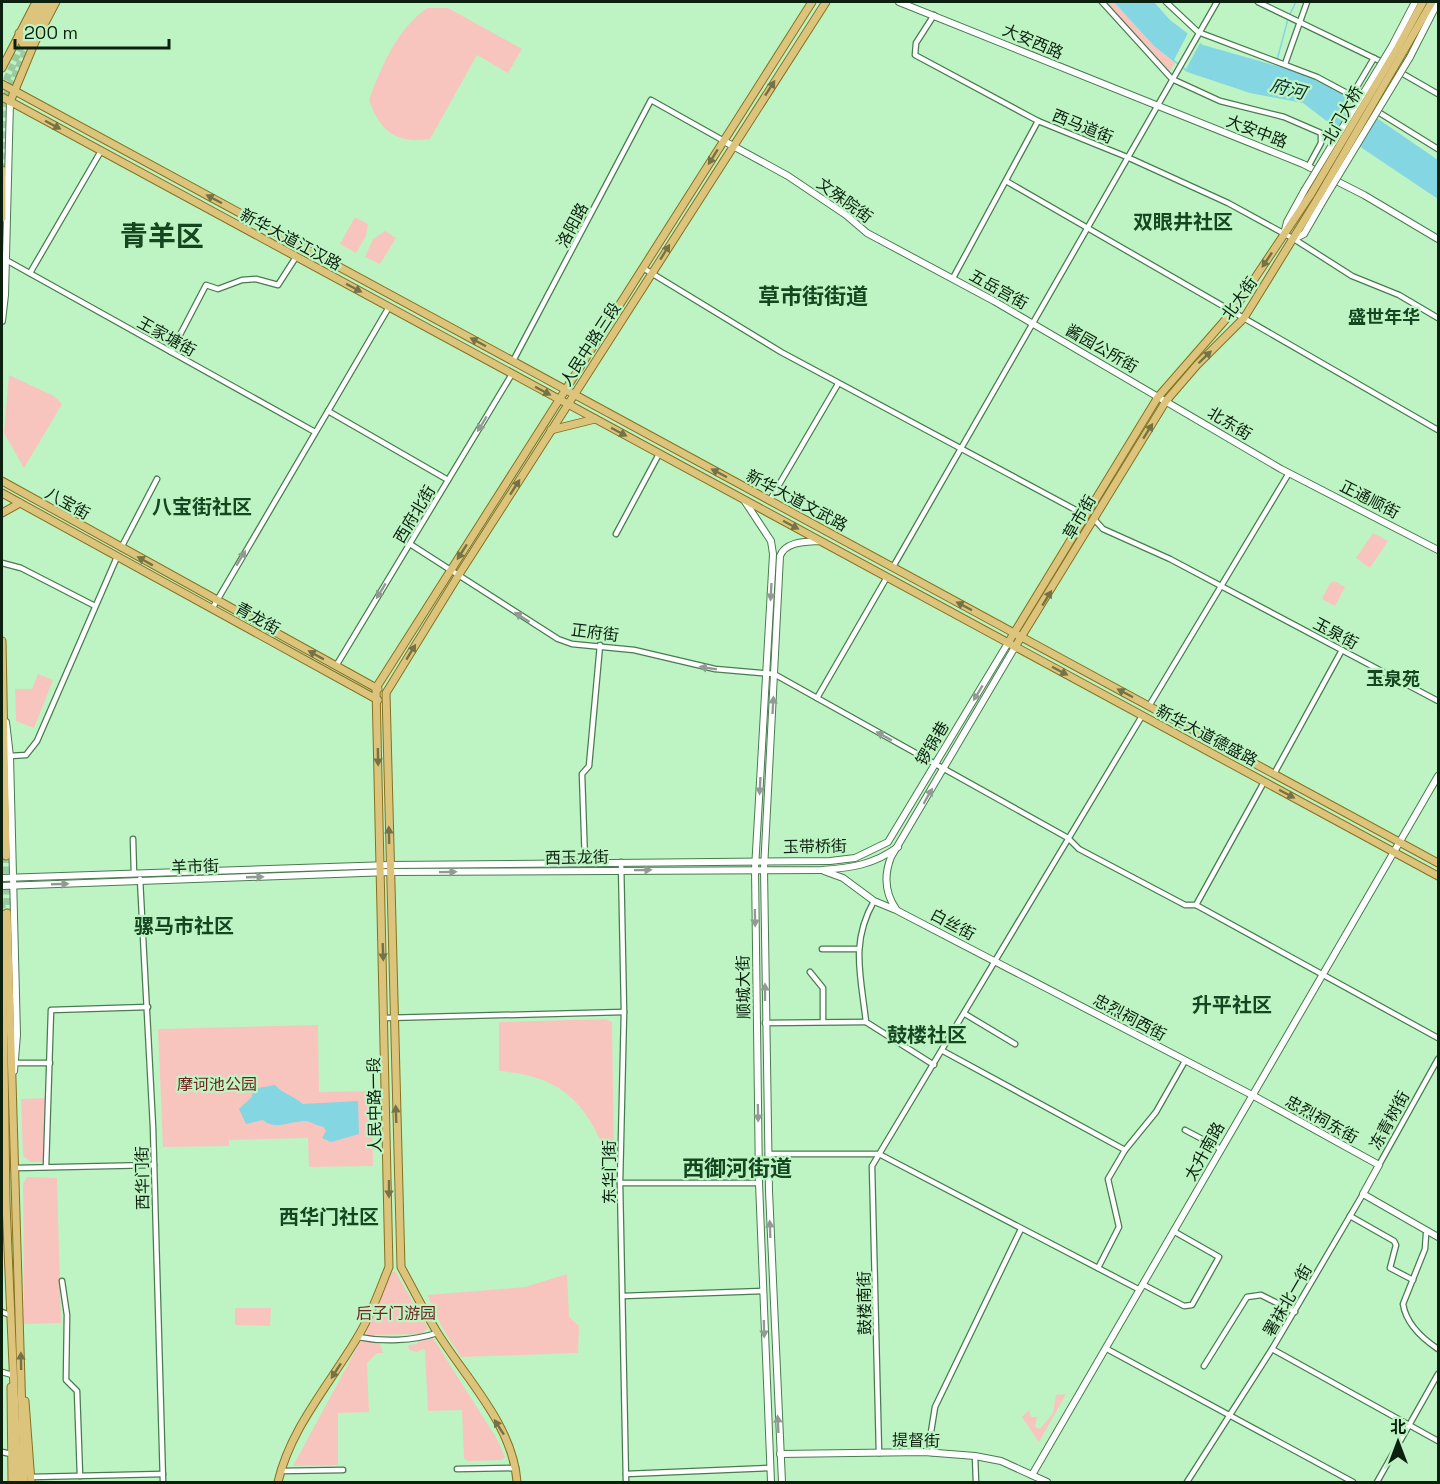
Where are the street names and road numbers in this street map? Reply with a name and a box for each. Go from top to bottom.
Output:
street label: 大安西路 [999,19,1066,64]
street label: 北门大桥 [1317,82,1368,148]
street label: 西马道街 [1049,105,1116,148]
street label: 大安中路 [1223,110,1290,153]
street label: 文殊院街 [813,173,877,228]
street label: 洛阳路 [552,199,593,251]
street label: 新华大道江汉路 [236,204,345,275]
street label: 五岳宫街 [966,265,1032,314]
street label: 北大街 [1217,273,1262,324]
street label: 人民中路三段 [555,298,625,390]
street label: 王家塘街 [134,312,200,361]
street label: 酱园公所街 [1062,319,1142,378]
street label: 北东街 [1204,402,1256,445]
street label: 新华大道文武路 [742,465,851,536]
street label: 正通顺街 [1336,476,1403,523]
street label: 西府北街 [389,481,440,547]
street label: 八宝街 [42,483,94,524]
street label: 草市街 [1058,491,1101,543]
street label: 青龙街 [232,598,284,639]
street label: 玉泉街 [1310,613,1362,654]
street label: 正府街 [570,619,620,646]
street label: 新华大道德盛路 [1152,700,1261,771]
street label: 锣锅巷 [911,717,954,769]
street label: 玉带桥街 [783,835,847,858]
street label: 西玉龙街 [545,846,609,869]
street label: 羊市街 [171,855,219,878]
street label: 白丝街 [927,904,979,945]
street label: 顺城大街 [732,955,755,1019]
street label: 忠烈祠西街 [1090,989,1170,1045]
street label: 人民中路一段 [363,1057,386,1153]
street label: 冻青树街 [1365,1087,1414,1153]
street label: 忠烈祠东街 [1282,1091,1362,1148]
street label: 太升南路 [1180,1118,1229,1184]
street label: 东华门街 [599,1140,620,1204]
street label: 西华门街 [131,1146,154,1210]
street label: 署袜北一街 [1258,1260,1317,1340]
street label: 鼓楼南街 [853,1271,876,1335]
street label: 提督街 [892,1430,940,1451]

